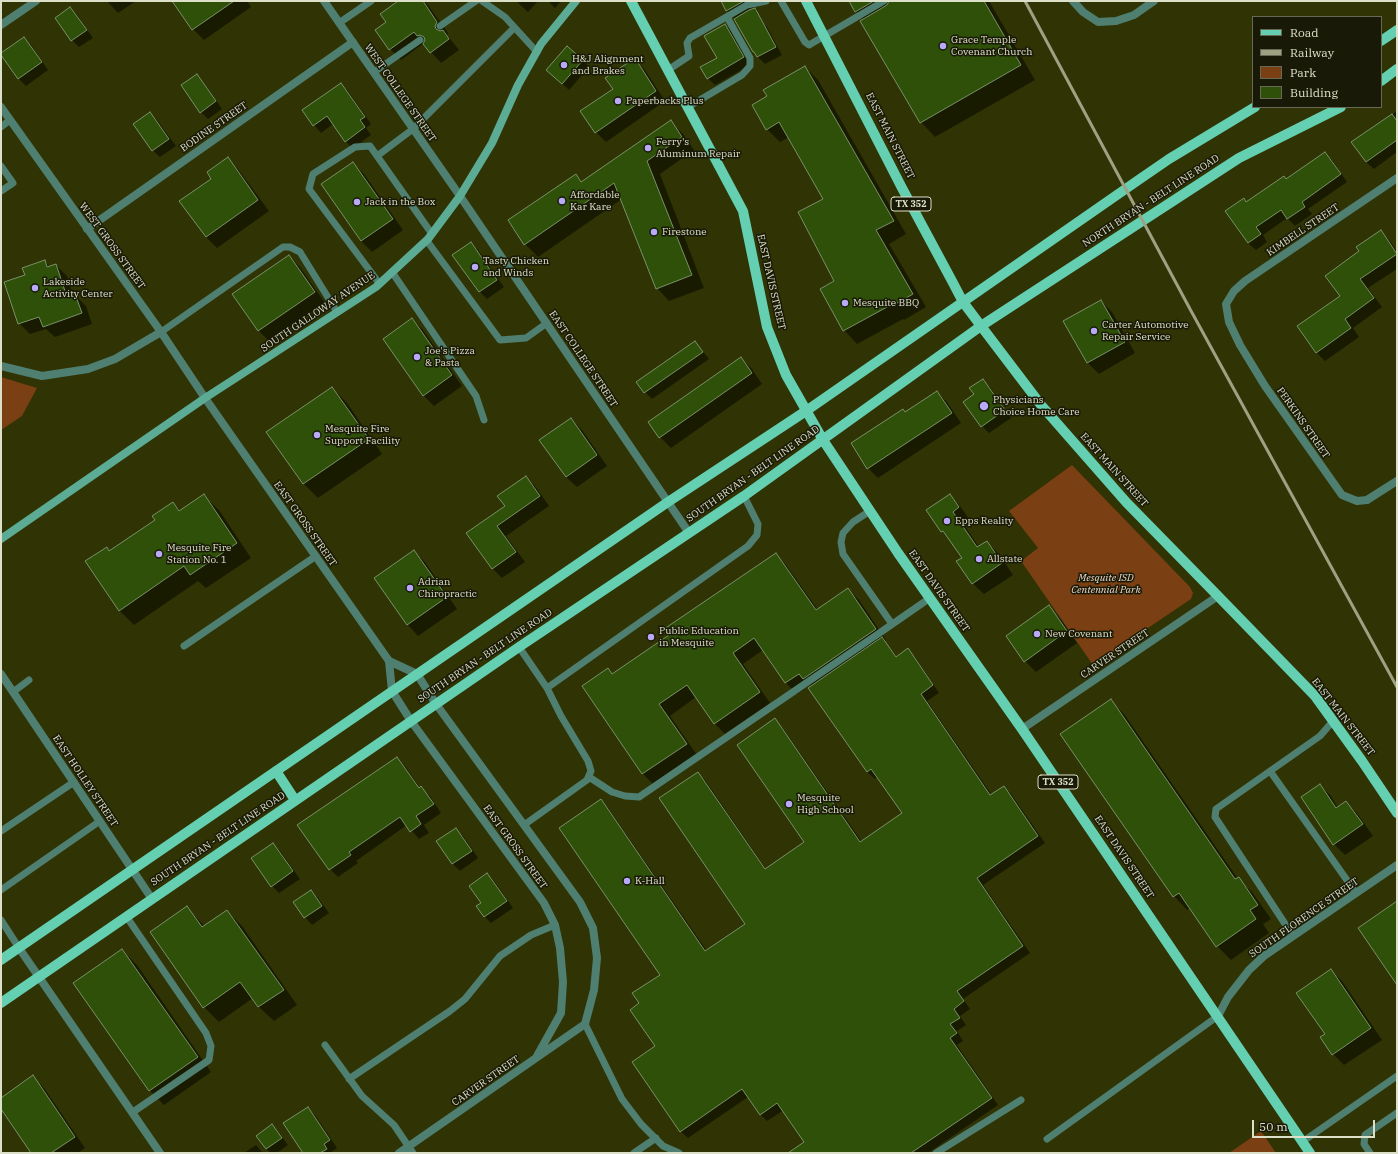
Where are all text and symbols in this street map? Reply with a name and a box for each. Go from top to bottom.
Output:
legend [1252,16,1382,108]
text: Road [1290,25,1319,40]
place label: Grace Temple Covenant Church [951,34,1032,58]
marker: Grace Temple Covenant Church [938,41,948,51]
street label: WEST COLLEGE STREET [362,42,438,144]
text: Railway [1290,45,1334,60]
place label: H&J Alignment and Brakes [572,53,644,76]
marker: H&J Alignment and Brakes [559,60,569,70]
text: Park [1290,65,1316,80]
text: Building [1290,85,1338,100]
street label: EAST MAIN STREET [863,91,917,181]
place label: Paperbacks Plus [626,95,704,107]
marker: Paperbacks Plus [613,96,623,106]
street label: BODINE STREET [178,99,250,155]
place label: Ferry's Aluminum Repair [656,136,740,160]
marker: Ferry's Aluminum Repair [643,143,653,153]
street label: NORTH BRYAN - BELT LINE ROAD [1080,152,1222,250]
place label: Affordable Kar Kare [570,189,619,212]
place label: Jack in the Box [365,196,435,208]
marker: Affordable Kar Kare [557,196,567,206]
marker: Jack in the Box [352,197,362,207]
road number: TX 352 [891,197,931,211]
street label: WEST GROSS STREET [77,200,147,292]
street label: KIMBELL STREET [1264,201,1342,259]
place label: Firestone [662,226,707,238]
marker: Firestone [649,227,659,237]
street label: EAST DAVIS STREET [754,233,788,331]
place label: Tasty Chicken and Winds [483,255,549,278]
marker: Tasty Chicken and Winds [470,262,480,272]
street label: SOUTH GALLOWAY AVENUE [259,269,377,355]
place label: Lakeside Activity Center [43,276,113,300]
marker: Lakeside Activity Center [30,283,40,293]
place label: Mesquite BBQ [853,297,919,309]
marker: Mesquite BBQ [840,298,850,308]
street label: EAST COLLEGE STREET [546,308,620,410]
place label: Carter Automotive Repair Service [1102,319,1188,342]
marker: Carter Automotive Repair Service [1089,326,1099,336]
place label: Joe's Pizza & Pasta [425,345,475,368]
marker: Joe's Pizza & Pasta [412,352,422,362]
street label: PERKINS STREET [1274,385,1332,461]
place label: Physicians Choice Home Care [993,394,1080,418]
marker: Physicians Choice Home Care [978,400,990,412]
place label: Mesquite Fire Support Facility [325,423,400,446]
street label: SOUTH BRYAN - BELT LINE ROAD [684,423,822,525]
marker: Mesquite Fire Support Facility [312,430,322,440]
street label: EAST MAIN STREET [1078,431,1150,509]
street label: EAST GROSS STREET [271,479,339,569]
place label: Epps Reality [955,515,1013,527]
marker: Epps Reality [942,516,952,526]
place label: Mesquite Fire Station No. 1 [167,542,231,566]
street label: EAST DAVIS STREET [906,548,972,634]
marker: Mesquite Fire Station No. 1 [154,549,164,559]
place label: Allstate [987,553,1022,565]
marker: Allstate [974,554,984,564]
park label: Mesquite ISD Centennial Park [1071,572,1141,596]
place label: Adrian Chiropractic [418,576,477,600]
marker: Adrian Chiropractic [405,583,415,593]
street label: SOUTH BRYAN - BELT LINE ROAD [415,606,555,706]
place label: Public Education in Mesquite [659,625,739,648]
street label: CARVER STREET [1078,627,1152,681]
place label: New Covenant [1045,628,1112,640]
marker: New Covenant [1032,629,1042,639]
marker: Public Education in Mesquite [646,632,656,642]
street label: EAST MAIN STREET [1309,676,1377,758]
street label: EAST HOLLEY STREET [50,733,120,829]
road number: TX 352 [1038,775,1078,789]
street label: SOUTH BRYAN - BELT LINE ROAD [148,789,288,889]
place label: Mesquite High School [797,792,854,816]
marker: Mesquite High School [784,799,794,809]
street label: EAST GROSS STREET [480,803,550,891]
street label: EAST DAVIS STREET [1092,813,1156,901]
place label: K-Hall [635,875,665,887]
marker: K-Hall [622,876,632,886]
street label: SOUTH FLORENCE STREET [1247,876,1361,960]
street label: CARVER STREET [450,1053,522,1109]
scale bar [1254,1112,1377,1138]
text: 50 m [1259,1119,1288,1134]

